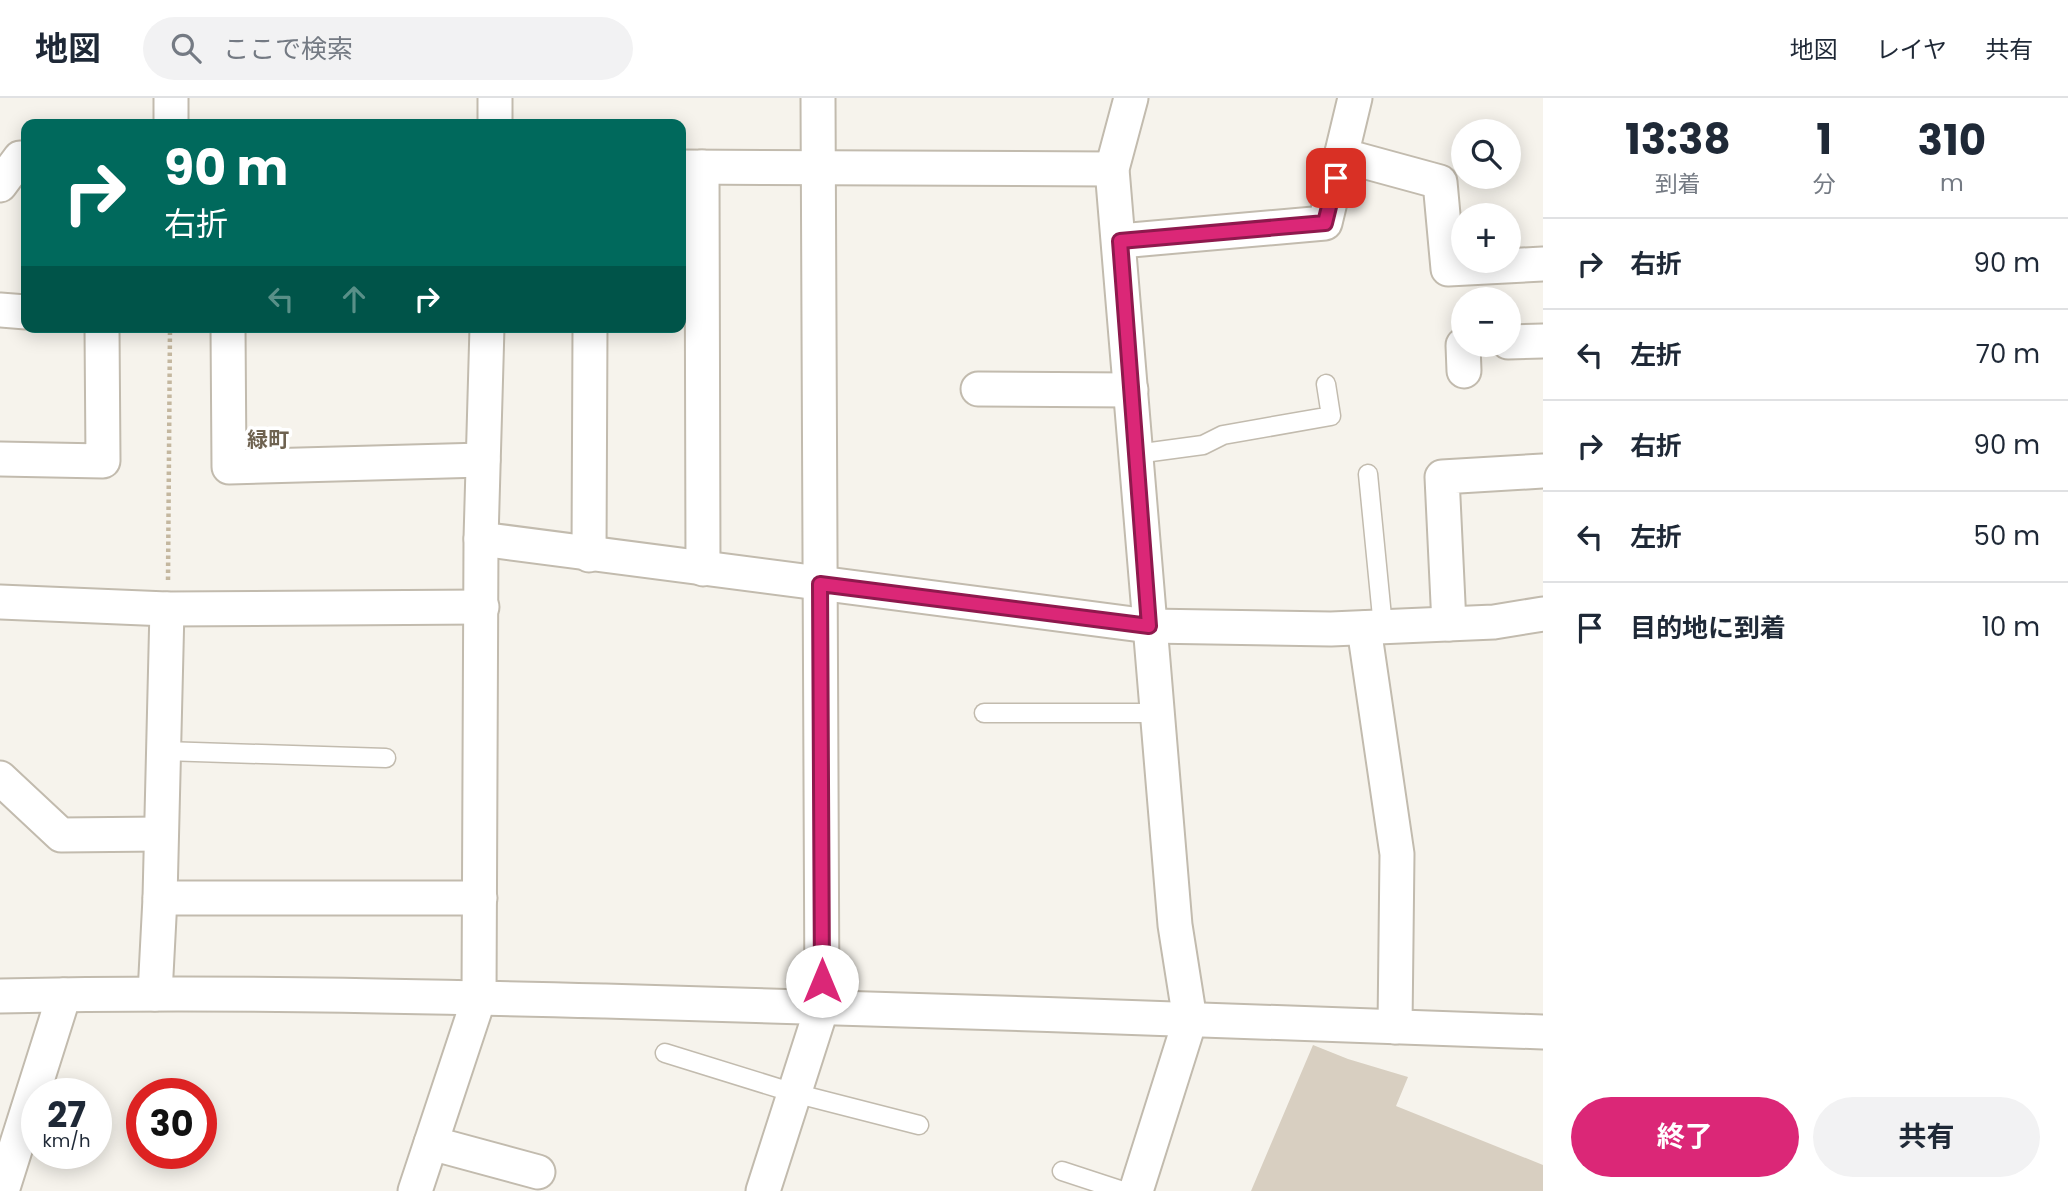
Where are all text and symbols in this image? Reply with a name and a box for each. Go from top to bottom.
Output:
search box [143,17,633,80]
text: 地図 [35,25,101,72]
icon: search [167,29,205,67]
text: ここで検索 [223,31,353,67]
text: 地図 [1790,33,1838,66]
text: レイヤ [1876,33,1947,66]
text: 共有 [1985,33,2033,66]
text: 13:38 [1625,110,1731,169]
text: 1 [1816,110,1832,169]
text: 310 [1917,111,1986,170]
map controls [1451,119,1521,357]
button: search [1451,119,1521,189]
text: 90 m [164,134,288,202]
icon: right [49,147,140,238]
pin [1306,148,1366,208]
icon: arrive [1317,159,1355,197]
text: m [1940,167,1964,199]
text: 到着 [1655,168,1701,200]
text: 分 [1813,168,1836,200]
text: 右折 [164,201,228,246]
button: + [1451,203,1521,273]
icon: right [1571,245,1609,283]
text: 90 m [1974,245,2040,281]
text: 右折 [1630,246,1682,282]
icon: left [262,280,300,318]
icon: ahead [335,280,373,318]
icon: right [408,280,446,318]
button: − [1451,287,1521,357]
icon: left [1571,336,1609,374]
text: 70 m [1976,336,2040,372]
text: 左折 [1630,337,1682,373]
district label: 緑町 [247,425,289,454]
icon: right [1571,427,1609,465]
text: 90 m [1974,427,2040,463]
text: 右折 [1630,428,1682,464]
icon: left [1571,518,1609,556]
text: 50 m [1974,518,2040,554]
text: 左折 [1630,519,1682,555]
icon: arrive [1571,609,1609,647]
text: 10 m [1982,609,2040,645]
text: 目的地に到着 [1630,610,1786,646]
position arrow [785,944,859,1018]
speed limit sign: 30 [126,1078,217,1169]
text: 27 [47,1090,86,1139]
button: 終了 [1571,1097,1799,1177]
button: 共有 [1813,1097,2040,1177]
text: km/h [43,1128,90,1153]

